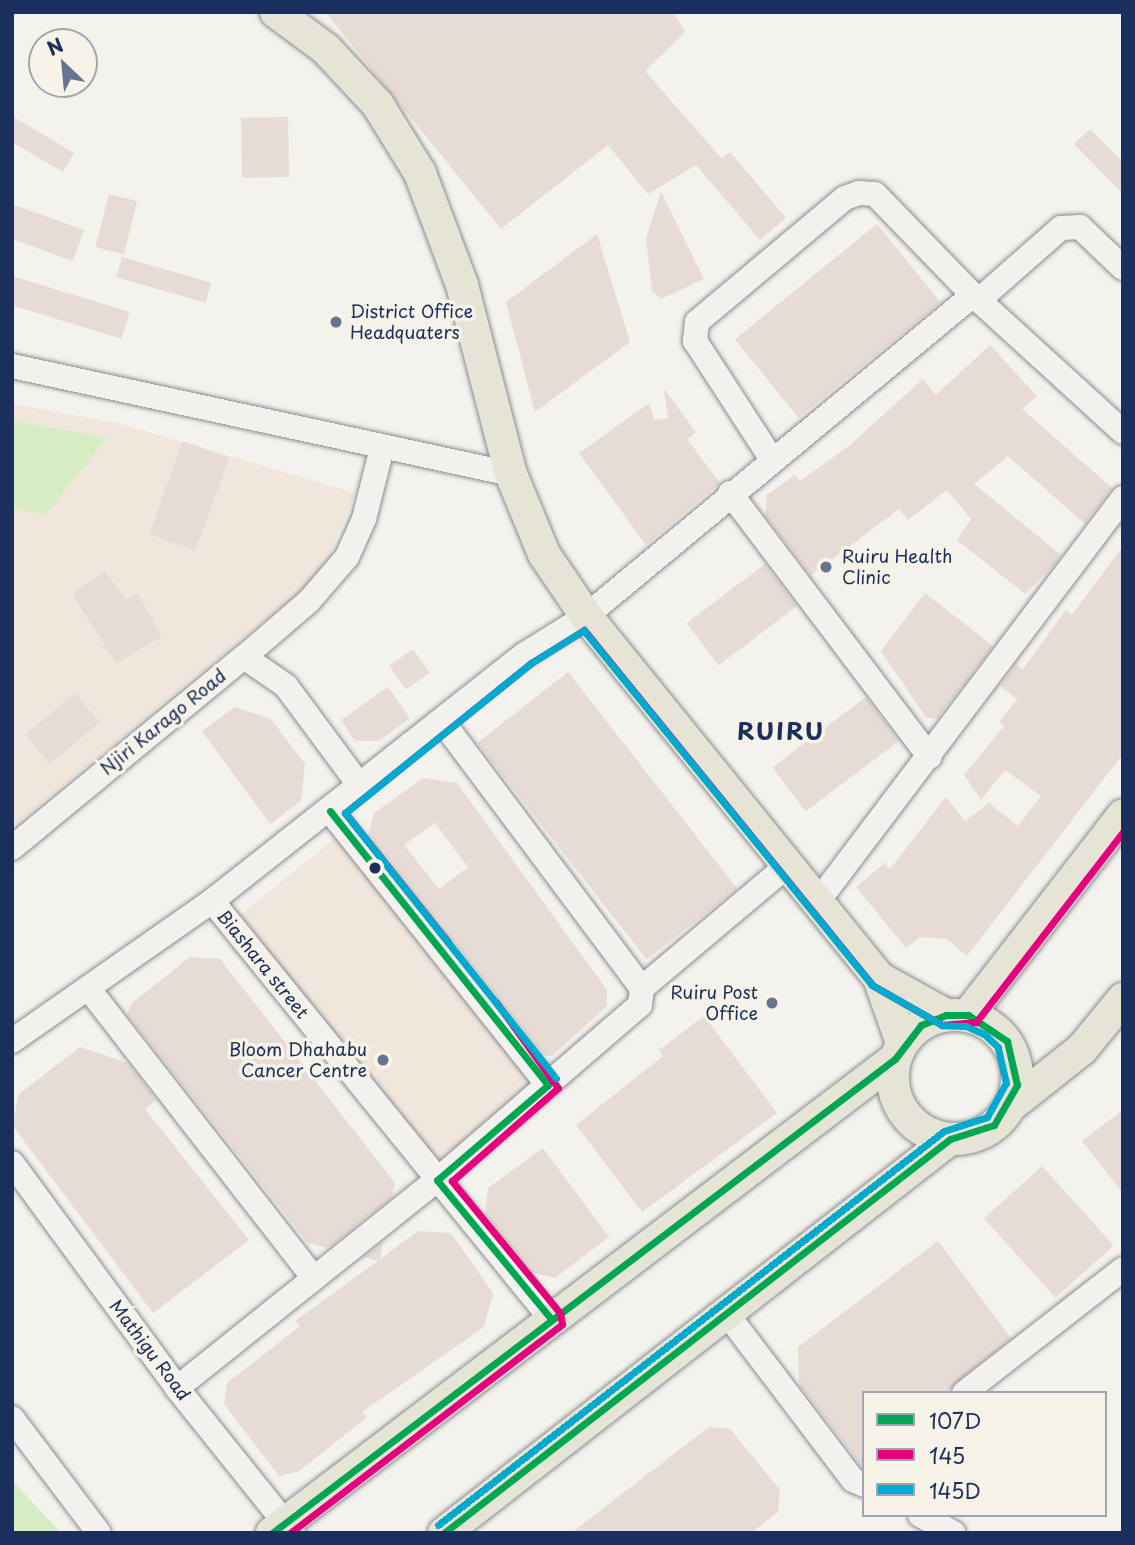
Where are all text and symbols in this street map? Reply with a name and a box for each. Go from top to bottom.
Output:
north arrow [28,28,98,98]
text: N [42,30,68,62]
place label: District Office Headquaters [350,301,473,344]
marker: District Office Headquaters [328,314,344,330]
place label: Ruiru Health Clinic [842,546,953,588]
marker: Ruiru Health Clinic [816,557,836,577]
street label: Njiri Karago Road [96,665,230,779]
district label: RUIRU [738,717,824,745]
unlabelled marker [368,861,382,875]
street label: Biashara street [212,905,314,1023]
place label: Ruiru Post Office [670,982,758,1024]
marker: Ruiru Post Office [764,995,780,1011]
place label: Bloom Dhahabu Cancer Centre [228,1039,367,1082]
marker: Bloom Dhahabu Cancer Centre [373,1050,393,1070]
street label: Mathigu Road [105,1295,195,1405]
legend [862,1391,1107,1517]
text: 107D [929,1404,981,1436]
text: 145 [929,1439,965,1471]
text: 145D [929,1474,981,1506]

